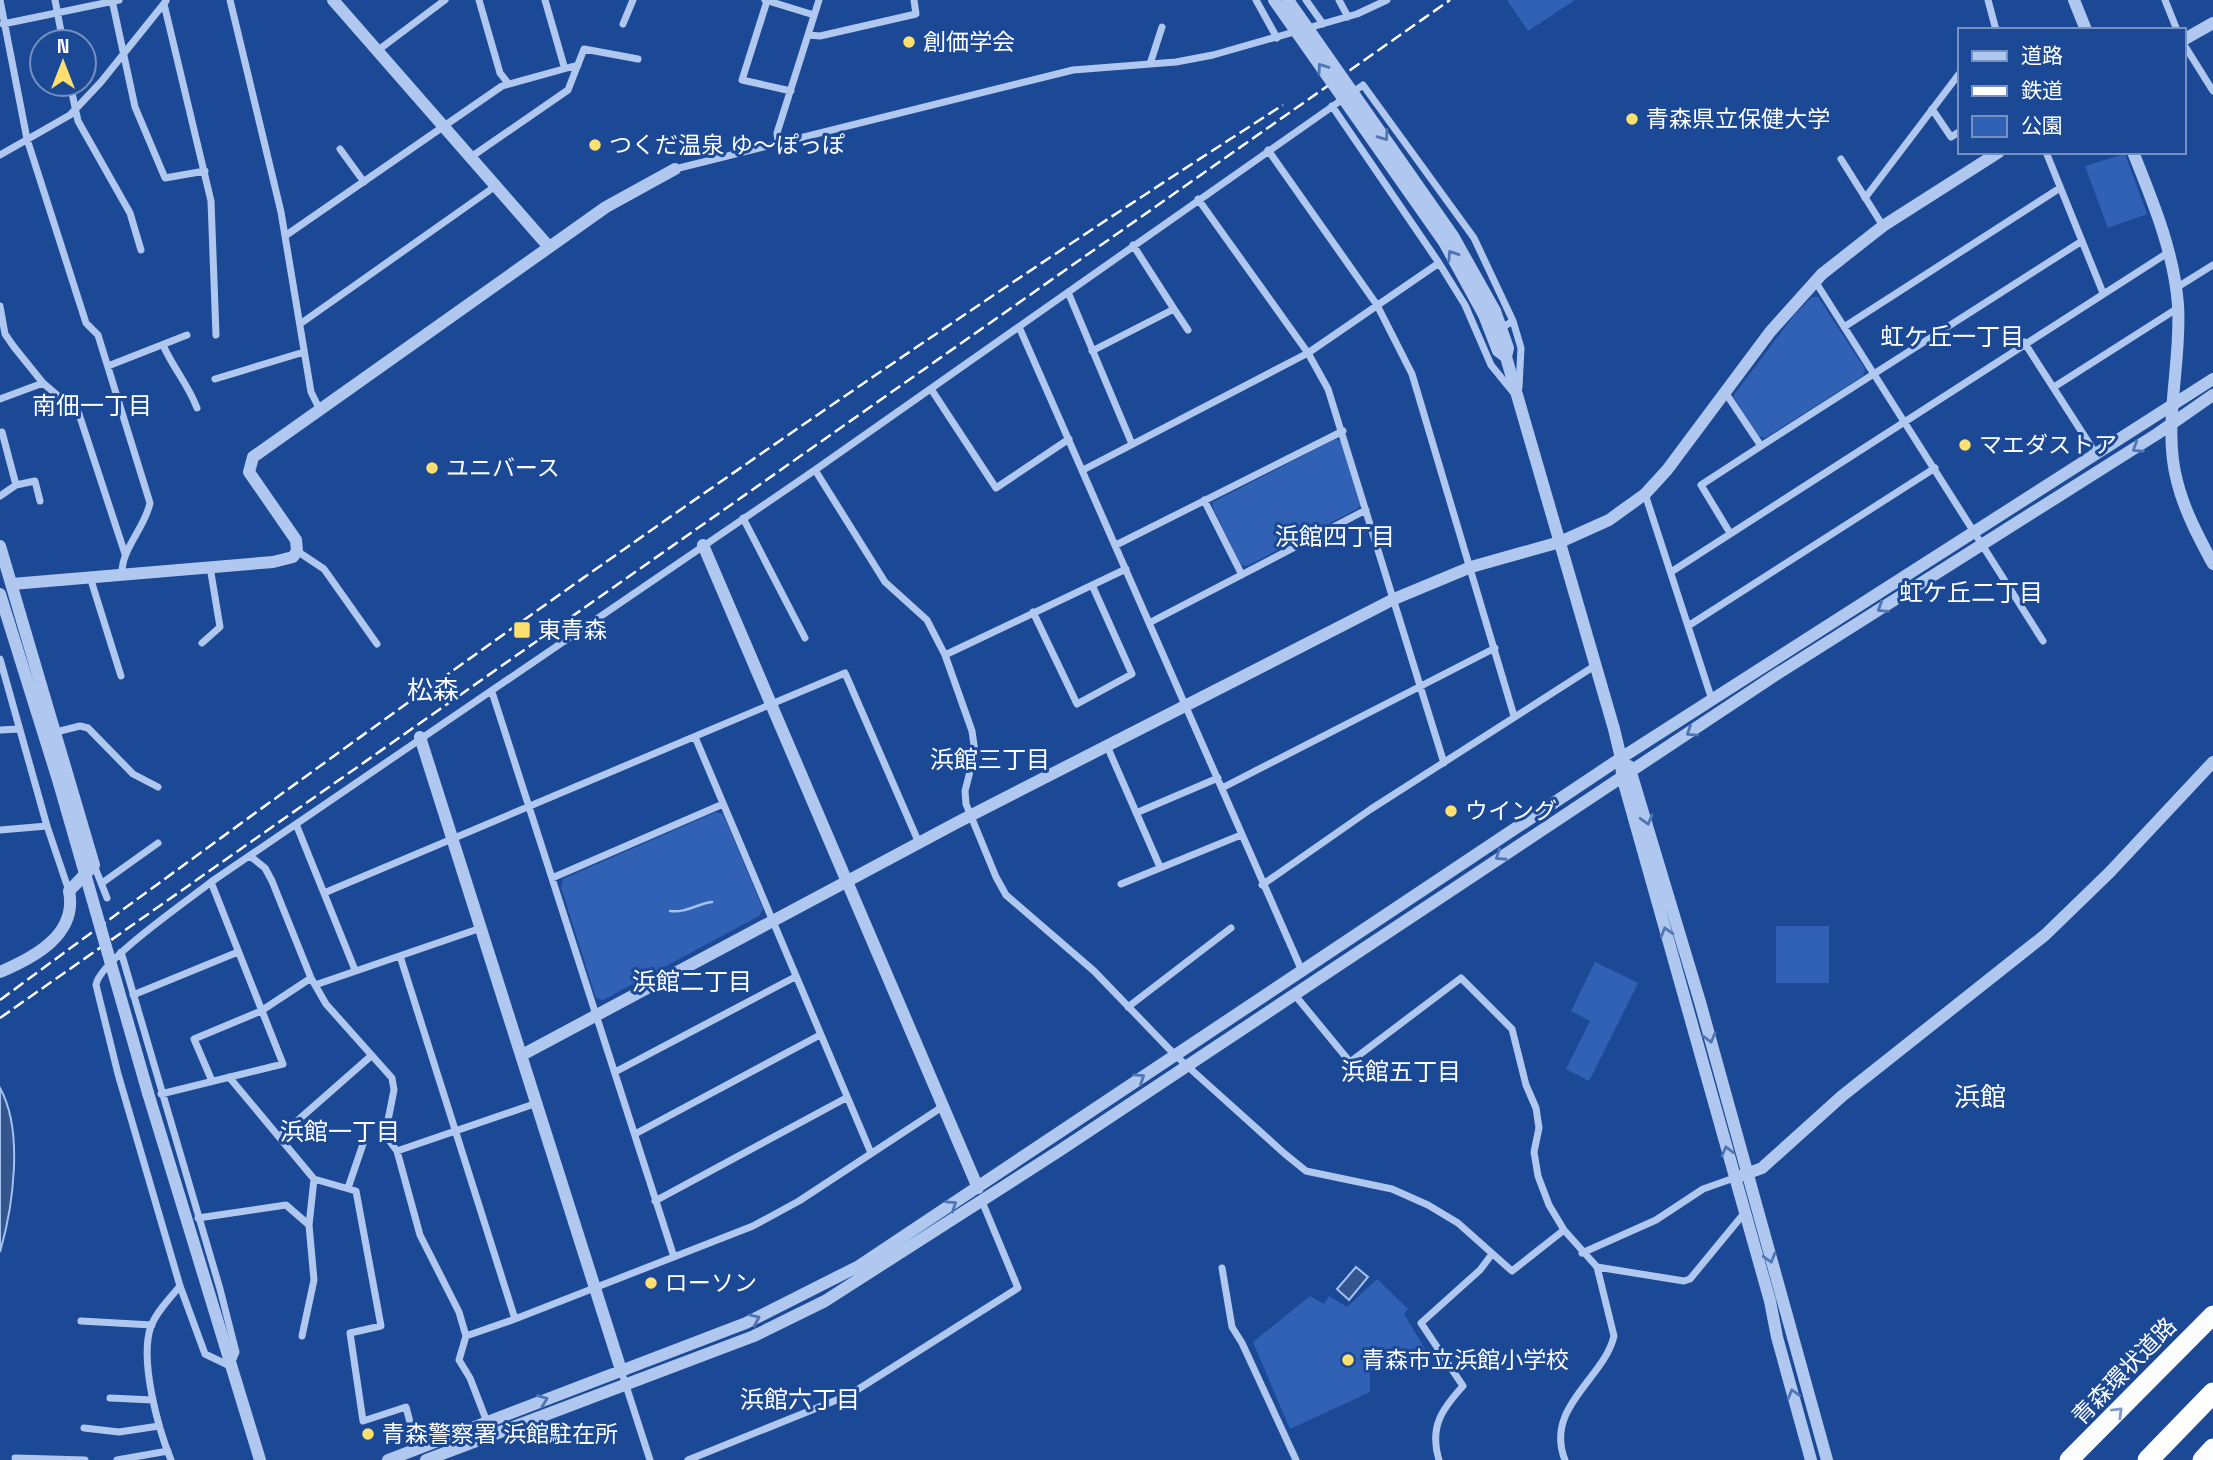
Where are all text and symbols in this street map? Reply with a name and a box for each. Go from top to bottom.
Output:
place label: 創価学会 [923,27,1015,57]
north arrow [28,28,98,98]
legend [1958,28,2185,154]
text: N [57,34,69,59]
marker: 創価学会 [901,34,917,50]
text: 道路 [2021,42,2063,69]
one-way arrow [1318,63,1330,76]
text: 鉄道 [2021,77,2063,104]
place label: 青森県立保健大学 [1646,104,1830,134]
marker: 青森県立保健大学 [1624,111,1640,127]
text: 公園 [2021,112,2063,139]
one-way arrow [1376,128,1388,141]
place label: つくだ温泉 ゆ～ぽっぽ [609,130,845,160]
marker: つくだ温泉 ゆ～ぽっぽ [587,137,603,153]
one-way arrow [1448,250,1460,263]
district label: 虹ケ丘一丁目 [1880,321,2024,352]
district label: 南佃一丁目 [32,390,152,421]
place label: マエダストア [1979,430,2117,460]
marker: マエダストア [1957,437,1973,453]
one-way arrow [2131,439,2144,452]
place label: ユニバース [446,453,560,483]
marker: ユニバース [424,460,440,476]
district label: 浜館四丁目 [1275,521,1395,552]
district label: 虹ケ丘二丁目 [1899,577,2043,608]
one-way arrow [1877,600,1890,613]
place label: 東青森 [538,615,607,645]
marker: 東青森 [512,620,532,640]
district label: 松森 [407,673,459,707]
one-way arrow [1686,724,1699,736]
district label: 浜館三丁目 [930,744,1050,775]
place label: ウイング [1465,796,1557,826]
marker: ウイング [1443,803,1459,819]
one-way arrow [1638,814,1653,826]
one-way arrow [1495,847,1508,860]
one-way arrow [1660,926,1674,938]
district label: 浜館二丁目 [632,966,752,997]
one-way arrow [1701,1032,1716,1044]
district label: 浜館五丁目 [1341,1056,1461,1087]
one-way arrow [1133,1073,1146,1086]
district label: 浜館 [1954,1080,2006,1114]
district label: 浜館一丁目 [280,1116,400,1147]
one-way arrow [1720,1145,1735,1157]
one-way arrow [944,1201,957,1214]
one-way arrow [1762,1251,1777,1263]
place label: ローソン [665,1268,757,1298]
marker: ローソン [643,1275,659,1291]
street label: 青森環状道路 [2065,1311,2183,1431]
one-way arrow [749,1313,761,1327]
place label: 青森市立浜館小学校 [1362,1345,1569,1375]
marker: 青森市立浜館小学校 [1340,1352,1356,1368]
district label: 浜館六丁目 [740,1384,860,1415]
one-way arrow [1786,1388,1801,1400]
one-way arrow [537,1395,549,1409]
one-way arrow [2110,1408,2122,1420]
place label: 青森警察署 浜館駐在所 [382,1419,618,1449]
marker: 青森警察署 浜館駐在所 [360,1426,376,1442]

